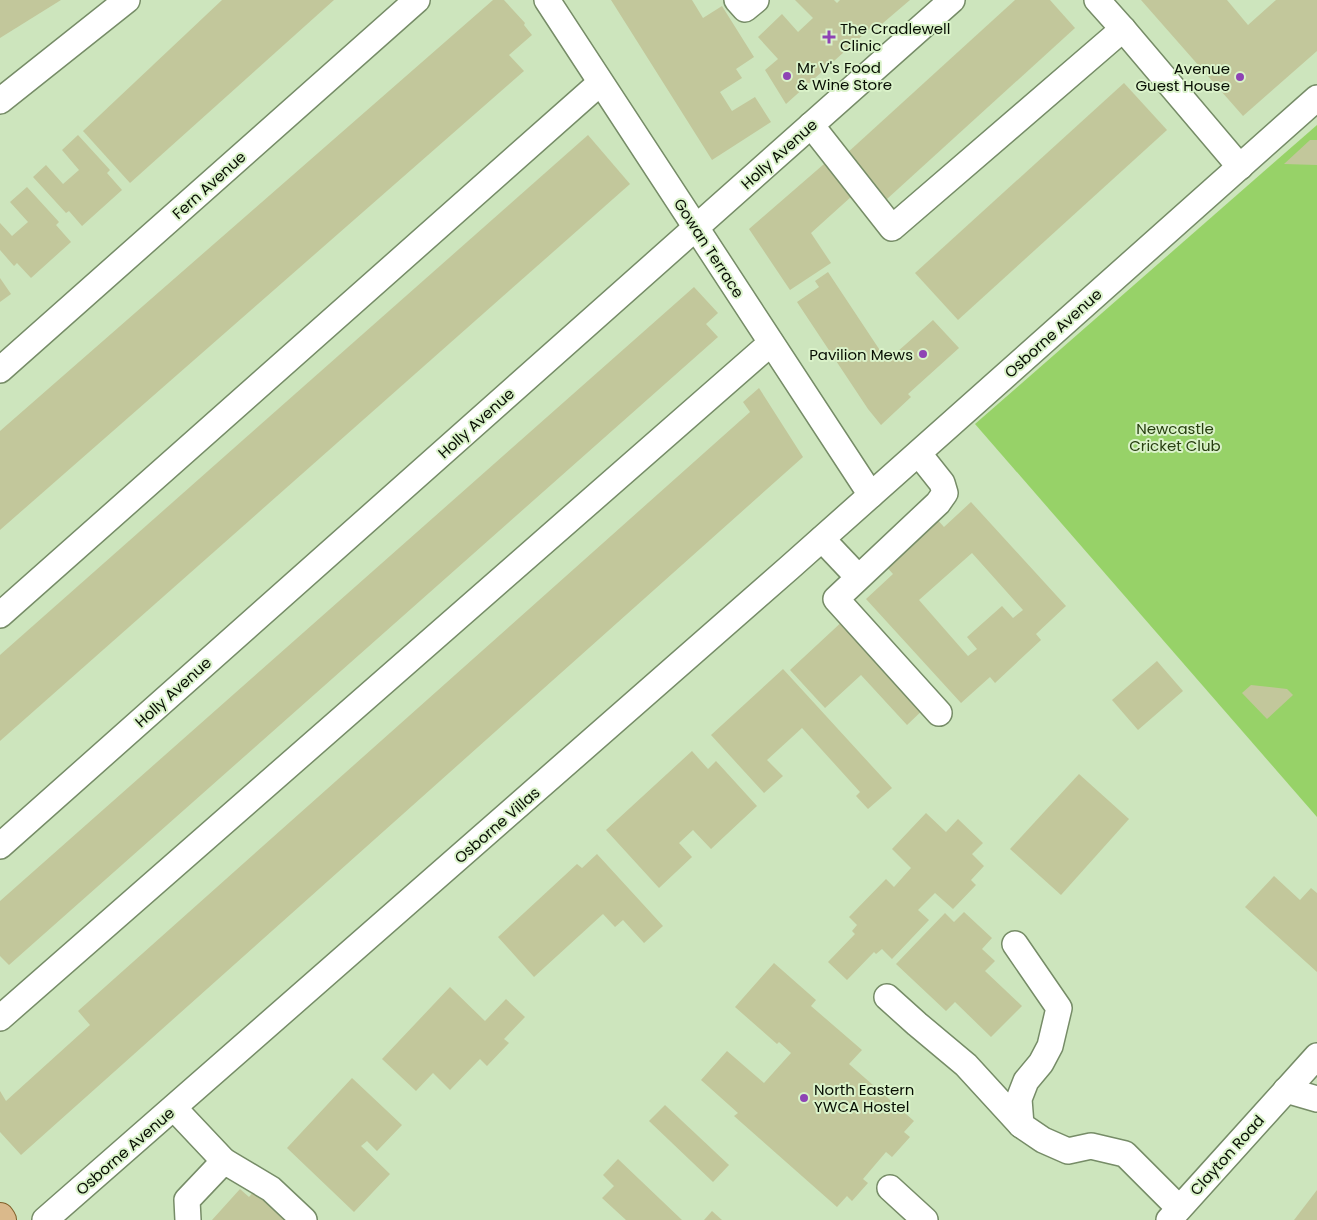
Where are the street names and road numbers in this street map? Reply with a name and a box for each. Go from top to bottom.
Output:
street label: Holly Avenue [736,114,822,194]
street label: Fern Avenue [168,146,250,224]
street label: Gowan Terrace [669,194,749,302]
street label: Osborne Avenue [1000,284,1106,382]
street label: Holly Avenue [433,383,519,463]
street label: Holly Avenue [130,652,216,732]
street label: Osborne Villas [450,782,544,868]
street label: Osborne Avenue [71,1102,179,1200]
street label: Clayton Road [1185,1110,1269,1200]

